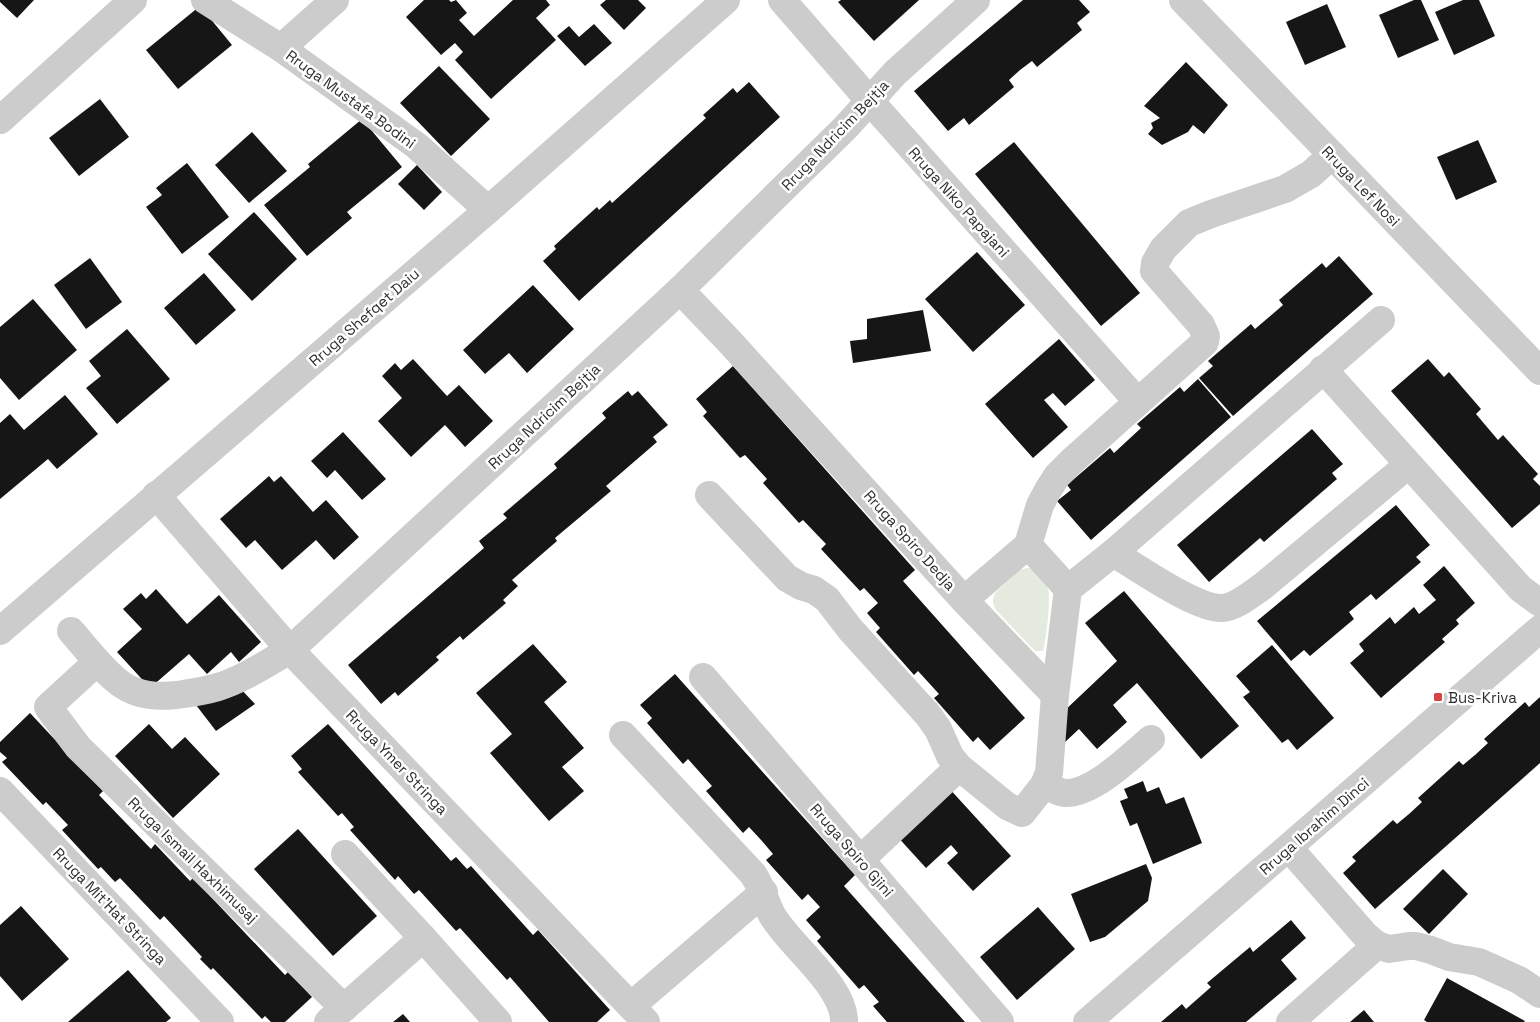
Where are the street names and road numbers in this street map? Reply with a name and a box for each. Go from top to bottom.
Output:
street label: Rruga Mustafa Bodini [282,46,420,152]
street label: Rruga Ndricim Bejtja [777,75,893,194]
street label: Rruga Lef Nosi [1318,142,1404,230]
street label: Rruga Niko Papajani [904,143,1014,261]
street label: Rruga Shefqet Daiu [305,264,423,370]
street label: Rruga Ndricim Bejtja [484,359,604,473]
street label: Rruga Spiro Dedja [860,486,960,594]
street label: Rruga Ymer Stringa [342,706,452,819]
street label: Rruga Ibrahim Dinci [1255,773,1373,879]
street label: Rruga Ismail Haxhimusaj [124,793,262,927]
street label: Rruga Spiro Gjini [806,799,898,901]
street label: Rruga Mit'Hat Stringa [49,844,171,969]

